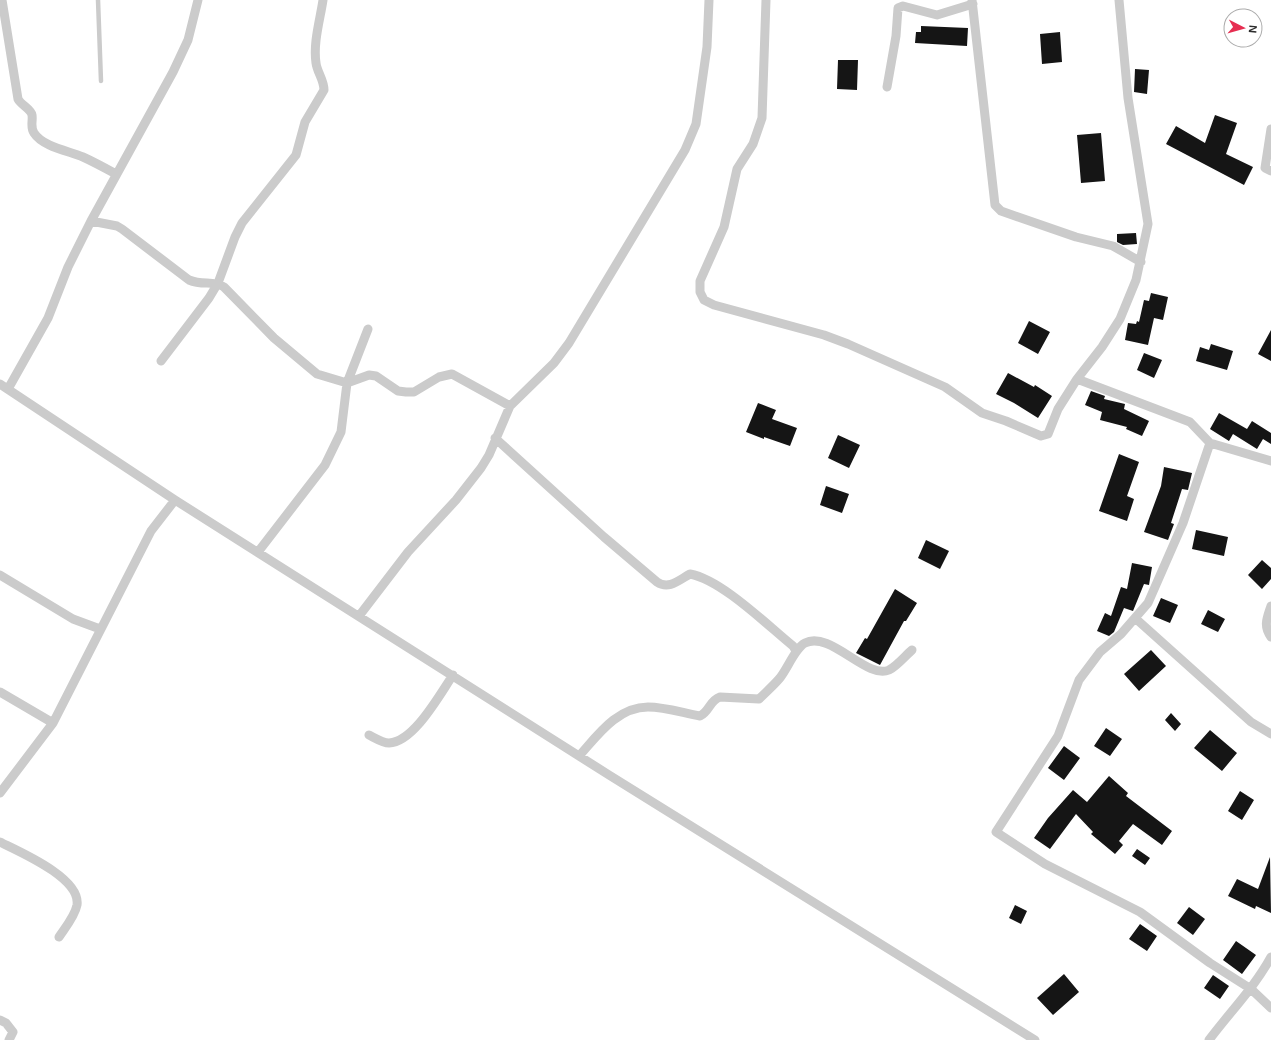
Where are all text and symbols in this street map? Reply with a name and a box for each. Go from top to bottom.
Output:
north arrow [1223,8,1263,48]
text: N [1247,24,1259,34]

